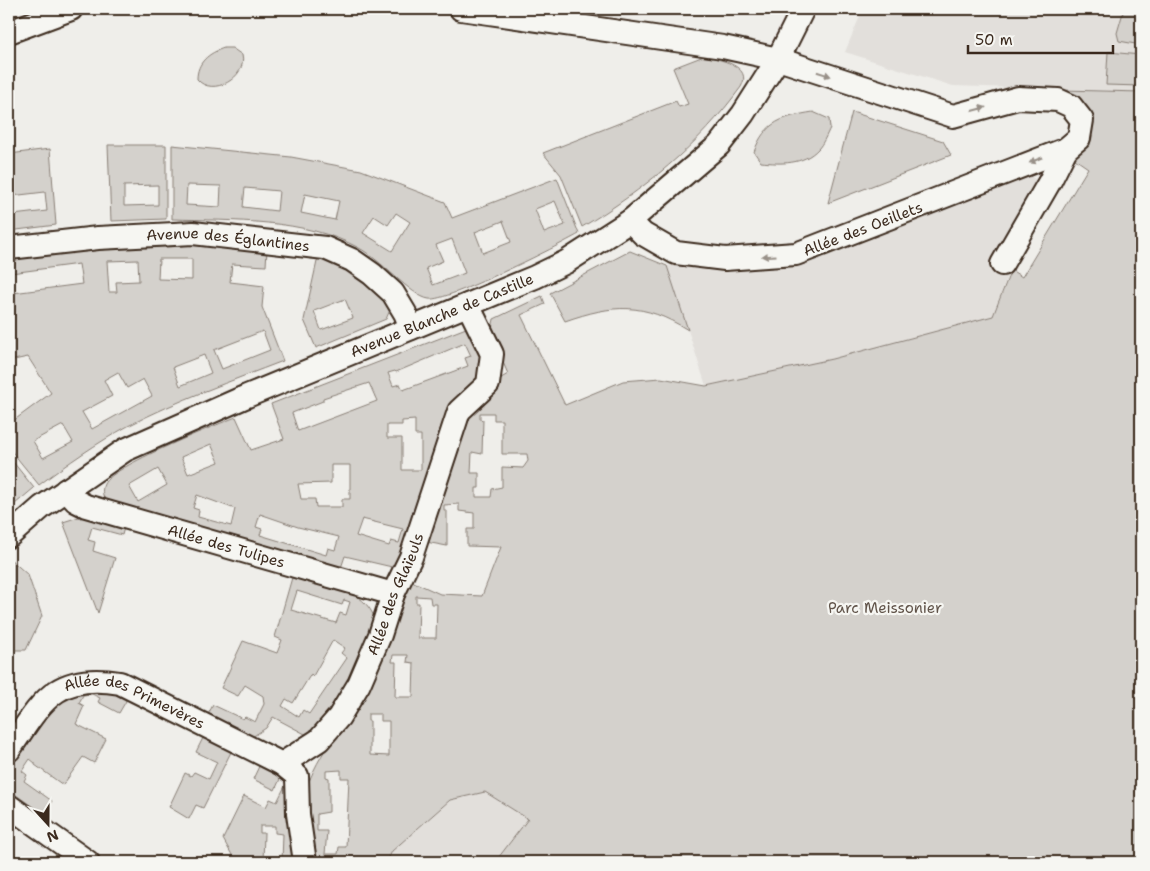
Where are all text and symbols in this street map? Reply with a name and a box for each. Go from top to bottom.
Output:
scale bar [968,22,1112,54]
text: 50 m [975,30,1013,50]
one-way arrow [817,70,832,78]
one-way arrow [971,104,986,112]
one-way arrow [1029,157,1043,165]
street label: Allée des Oeillets [800,197,926,261]
street label: Avenue des Églantines [146,223,311,256]
one-way arrow [761,253,777,261]
street label: Avenue Blanche de Castille [347,269,537,362]
street label: Allée des Tulipes [165,520,287,573]
street label: Allée des Glaïeuls [362,530,428,659]
park label: Parc Meissonier [828,598,942,618]
street label: Allée des Primevères [61,671,208,734]
north arrow [22,798,72,848]
text: N [44,826,61,847]

